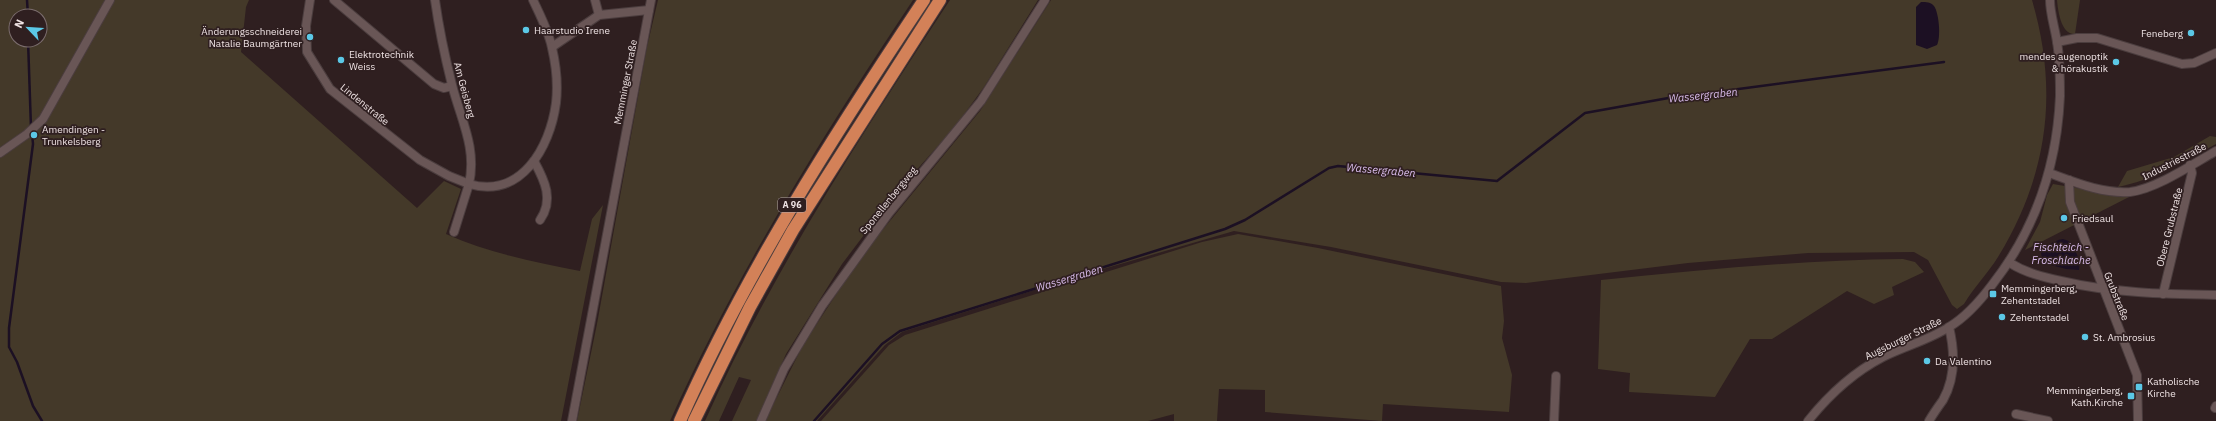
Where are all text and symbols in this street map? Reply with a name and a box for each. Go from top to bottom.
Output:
north arrow [8,8,48,48]
text: N [11,17,27,30]
place label: Haarstudio Irene [534,24,610,37]
place label: Änderungsschneiderei Natalie Baumgärtner [201,25,302,50]
marker: Haarstudio Irene [521,25,531,35]
place label: Feneberg [2141,27,2184,40]
marker: Feneberg [2186,28,2196,38]
marker: Änderungsschneiderei Natalie Baumgärtner [305,32,315,42]
street label: Memminger Straße [611,38,640,126]
place label: Elektrotechnik Weiss [349,48,415,73]
place label: mendes augenoptik & hörakustik [2020,50,2109,75]
marker: Elektrotechnik Weiss [336,55,346,65]
marker: mendes augenoptik & hörakustik [2111,57,2121,67]
street label: Am Geisberg [451,61,478,120]
street label: Lindenstraße [338,81,392,128]
water label: Wassergraben [1668,84,1738,106]
place label: Amendingen - Trunkelsberg [42,123,105,148]
marker: Amendingen - Trunkelsberg [29,130,39,140]
street label: Industriestraße [2140,139,2209,183]
water label: Wassergraben [1346,160,1416,180]
street label: Sponellenbergweg [857,163,920,237]
street label: Obere Grubstraße [2153,186,2186,268]
road number: A 96 [778,198,806,212]
place label: Friedsaul [2072,212,2114,225]
marker: Friedsaul [2059,213,2069,223]
water label: Fischteich - Froschlache [2031,240,2091,267]
water label: Wassergraben [1034,261,1104,295]
street label: Grubstraße [2101,270,2132,323]
place label: Memmingerberg, Zehentstadel [2001,282,2078,307]
marker: Memmingerberg, Zehentstadel [1988,289,1998,299]
place label: Zehentstadel [2010,311,2070,324]
marker: Zehentstadel [1997,312,2007,322]
street label: Augsburger Straße [1863,314,1944,363]
place label: St. Ambrosius [2093,331,2156,344]
marker: St. Ambrosius [2080,332,2090,342]
place label: Da Valentino [1935,355,1992,368]
marker: Da Valentino [1922,356,1932,366]
place label: Katholische Kirche [2147,375,2200,400]
marker: Katholische Kirche [2134,382,2144,392]
place label: Memmingerberg, Kath.Kirche [2047,384,2124,409]
marker: Memmingerberg, Kath.Kirche [2126,391,2136,401]

